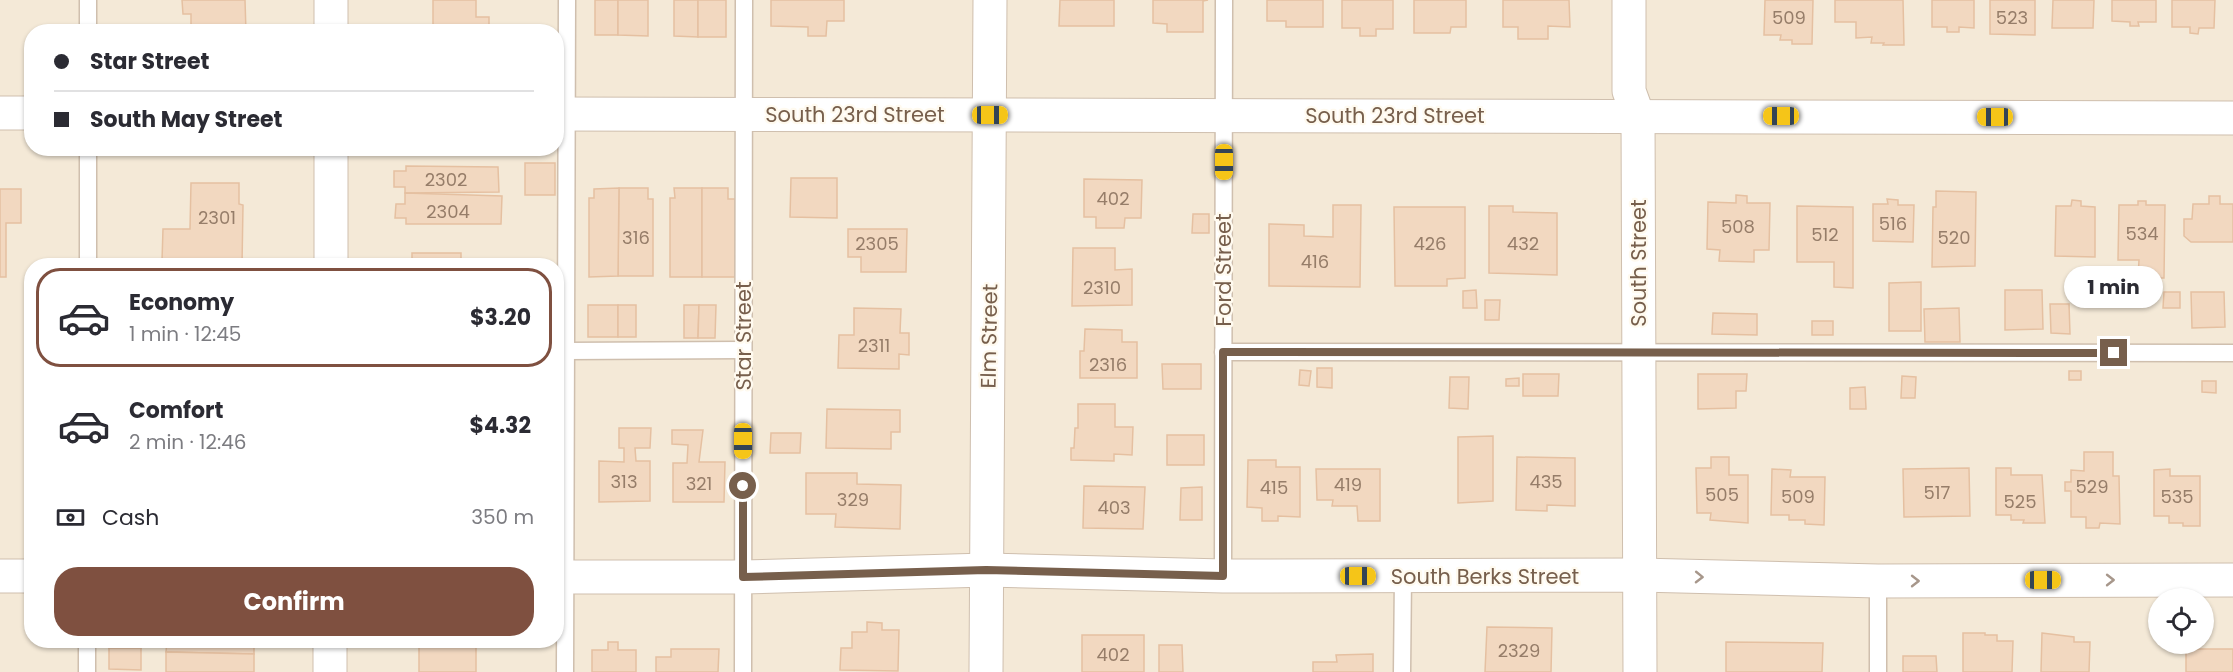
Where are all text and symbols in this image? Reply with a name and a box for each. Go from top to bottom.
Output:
house number: 509 [1772,5,1806,30]
house number: 523 [1996,5,2028,30]
text: Star Street [90,46,209,77]
street label: South 23rd Street [765,100,945,129]
street label: South 23rd Street [1305,101,1485,130]
text: South May Street [90,104,282,135]
car [972,106,1008,124]
car [1763,107,1799,125]
car [1977,108,2013,126]
car [1215,144,1233,180]
house number: 2302 [425,167,467,192]
house number: 402 [1097,186,1129,211]
house number: 2304 [426,199,470,224]
street label: South Street [1624,199,1653,327]
house number: 2301 [198,205,236,230]
house number: 516 [1879,211,1907,236]
street label: Ford Street [1209,213,1238,327]
house number: 508 [1721,214,1755,239]
house number: 534 [2125,221,2159,246]
house number: 512 [1811,222,1839,247]
house number: 316 [622,225,650,250]
house number: 520 [1938,225,1970,250]
house number: 2305 [855,231,899,256]
house number: 426 [1413,231,1447,256]
house number: 432 [1507,231,1539,256]
house number: 416 [1301,249,1329,274]
callout: 1 min [2064,266,2164,308]
text: 1 min [2087,273,2140,301]
house number: 2310 [1083,275,1121,300]
street label: Star Street [729,281,758,391]
street label: Elm Street [974,283,1004,389]
text: Economy [129,287,234,318]
icon: car [57,291,111,345]
text: $3.20 [470,302,531,333]
text: 1 min · 12:45 [129,320,241,348]
house number: 2311 [858,333,890,358]
route end [2100,339,2127,366]
house number: 2316 [1089,352,1127,377]
text: Comfort [129,395,223,426]
icon: car [57,399,111,453]
text: $4.32 [470,410,531,441]
car [734,423,752,459]
text: 2 min · 12:46 [129,428,247,456]
house number: 313 [611,469,637,494]
house number: 435 [1529,469,1563,494]
house number: 321 [686,471,712,496]
route start [729,472,756,499]
house number: 419 [1334,472,1362,497]
house number: 529 [2076,474,2109,499]
house number: 415 [1260,475,1288,500]
house number: 517 [1924,480,1951,505]
house number: 505 [1705,482,1739,507]
house number: 509 [1781,484,1815,509]
house number: 535 [2160,484,2194,509]
house number: 329 [837,487,869,512]
house number: 525 [2004,489,2036,514]
house number: 403 [1097,495,1131,520]
icon: cash [54,501,87,534]
text: Cash [102,502,159,533]
text: 350 m [471,503,534,531]
street label: South Berks Street [1391,562,1579,591]
button: Confirm [54,567,534,636]
car [1340,567,1376,585]
one-way arrow [1694,571,1703,583]
car [2025,571,2061,589]
one-way arrow [2105,574,2114,586]
one-way arrow [1910,575,1919,587]
map controls [2148,588,2214,654]
button: locate [2148,588,2214,654]
house number: 2329 [1498,638,1540,663]
house number: 402 [1097,642,1129,667]

